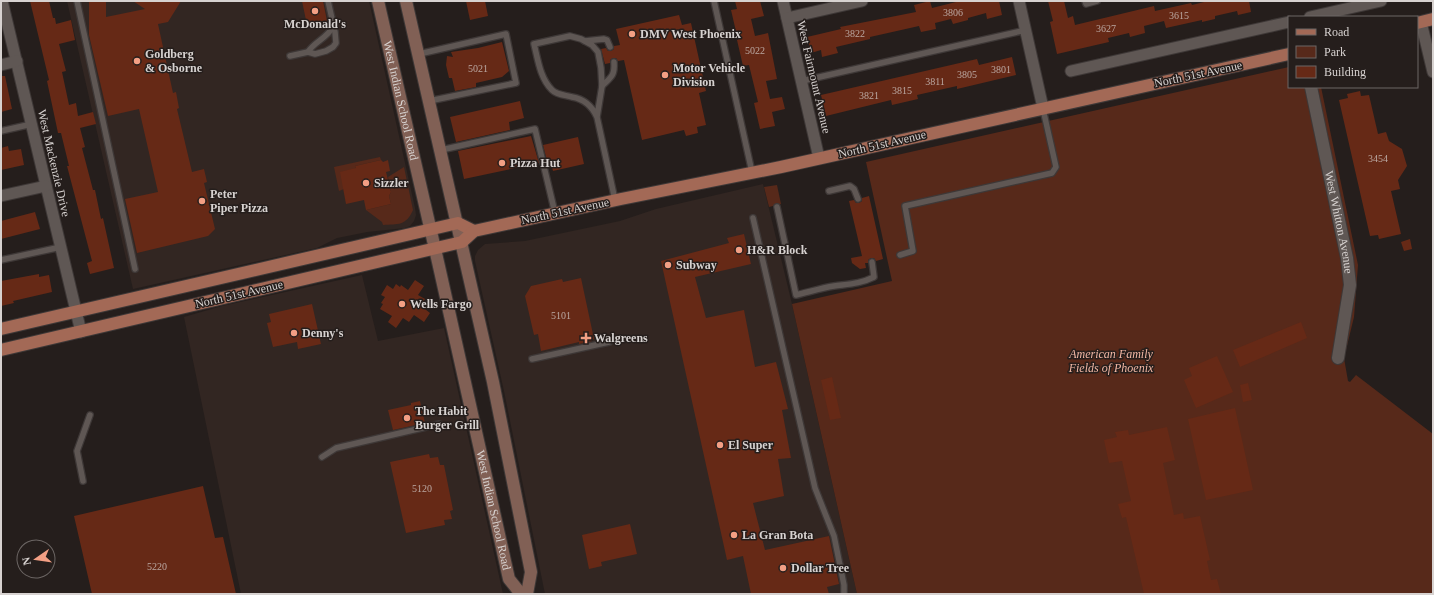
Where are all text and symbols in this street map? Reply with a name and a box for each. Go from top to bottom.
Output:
marker: McDonald's [310,6,320,16]
house number: 3806 [943,7,963,18]
house number: 3615 [1169,10,1189,21]
legend [1288,16,1418,88]
place label: McDonald's [284,17,346,31]
street label: West Fairmount Avenue [794,19,834,135]
house number: 3627 [1096,23,1116,34]
text: Road [1324,25,1349,39]
place label: DMV West Phoenix [640,27,741,41]
house number: 3822 [845,28,865,39]
marker: DMV West Phoenix [627,29,637,39]
street label: West Indian School Road [380,39,421,161]
house number: 5022 [745,45,765,56]
text: Park [1324,45,1346,59]
place label: Goldberg & Osborne [145,47,203,75]
marker: Goldberg & Osborne [132,56,142,66]
street label: North 51st Avenue [1153,58,1243,90]
place label: Motor Vehicle Division [673,61,746,89]
house number: 5021 [468,63,488,74]
house number: 3801 [991,64,1011,75]
text: Building [1324,65,1366,79]
house number: 3805 [957,69,977,80]
marker: Motor Vehicle Division [660,70,670,80]
house number: 3811 [925,76,945,87]
house number: 3815 [892,85,912,96]
house number: 3821 [859,90,879,101]
street label: West Mackenzie Drive [35,108,73,218]
street label: North 51st Avenue [837,127,927,161]
house number: 3454 [1368,153,1388,164]
place label: Pizza Hut [510,156,560,170]
marker: Pizza Hut [497,158,507,168]
street label: West Whitton Avenue [1322,169,1356,274]
place label: Sizzler [374,176,409,190]
marker: Sizzler [361,178,371,188]
place label: Peter Piper Pizza [210,187,268,215]
street label: North 51st Avenue [520,195,610,227]
marker: Peter Piper Pizza [197,196,207,206]
place label: H&R Block [747,243,808,257]
marker: H&R Block [734,245,744,255]
place label: Subway [676,258,717,272]
marker: Subway [663,260,673,270]
street label: North 51st Avenue [194,277,284,311]
place label: Wells Fargo [410,297,472,311]
marker: Wells Fargo [397,299,407,309]
house number: 5101 [551,310,571,321]
place label: Denny's [302,326,344,340]
marker: Denny's [289,328,299,338]
place label: Walgreens [594,331,648,345]
marker: Walgreens [581,333,591,343]
park label: American Family Fields of Phoenix [1068,347,1154,375]
place label: The Habit Burger Grill [415,404,480,432]
marker: The Habit Burger Grill [402,413,412,423]
place label: El Super [728,438,774,452]
marker: El Super [715,440,725,450]
street label: West Indian School Road [473,449,514,571]
house number: 5120 [412,483,432,494]
place label: La Gran Bota [742,528,813,542]
marker: La Gran Bota [729,530,739,540]
north arrow [16,539,56,579]
text: N [20,556,33,566]
house number: 5220 [147,561,167,572]
place label: Dollar Tree [791,561,850,575]
marker: Dollar Tree [778,563,788,573]

